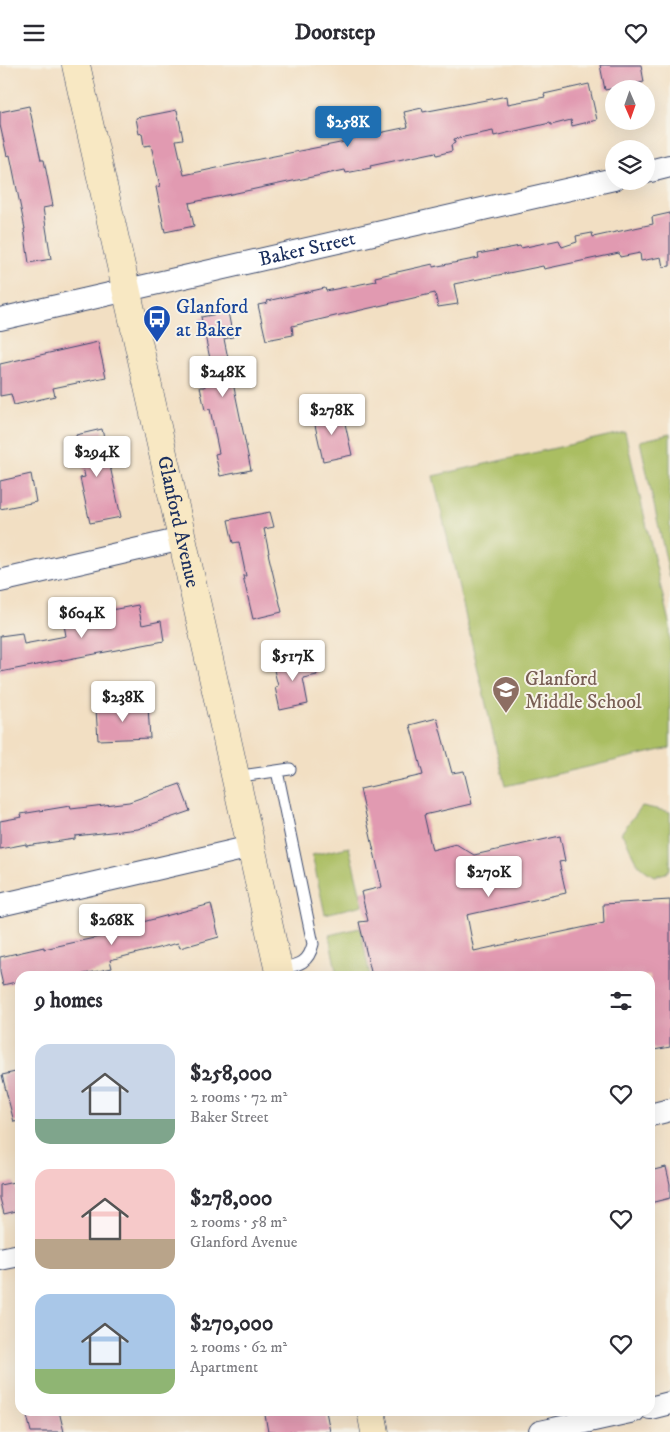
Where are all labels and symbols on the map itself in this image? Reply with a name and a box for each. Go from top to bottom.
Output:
north arrow [605,80,655,130]
pin: $258K [313,106,383,148]
street label: Baker Street [256,226,358,272]
place label: Glanford at Baker [176,295,248,343]
bus stop icon: Glanford at Baker [142,304,172,343]
pin: $248K [188,355,258,398]
pin: $278K [297,393,367,436]
pin: $294K [62,435,132,478]
street label: Glanford Avenue [151,453,205,590]
pin: $604K [47,597,117,639]
pin: $517K [258,639,328,682]
place label: Glanford Middle School [525,667,642,715]
school or university icon: Glanford Middle School [491,675,521,714]
pin: $238K [88,681,158,723]
pin: $270K [454,855,524,898]
pin: $268K [77,903,147,946]

